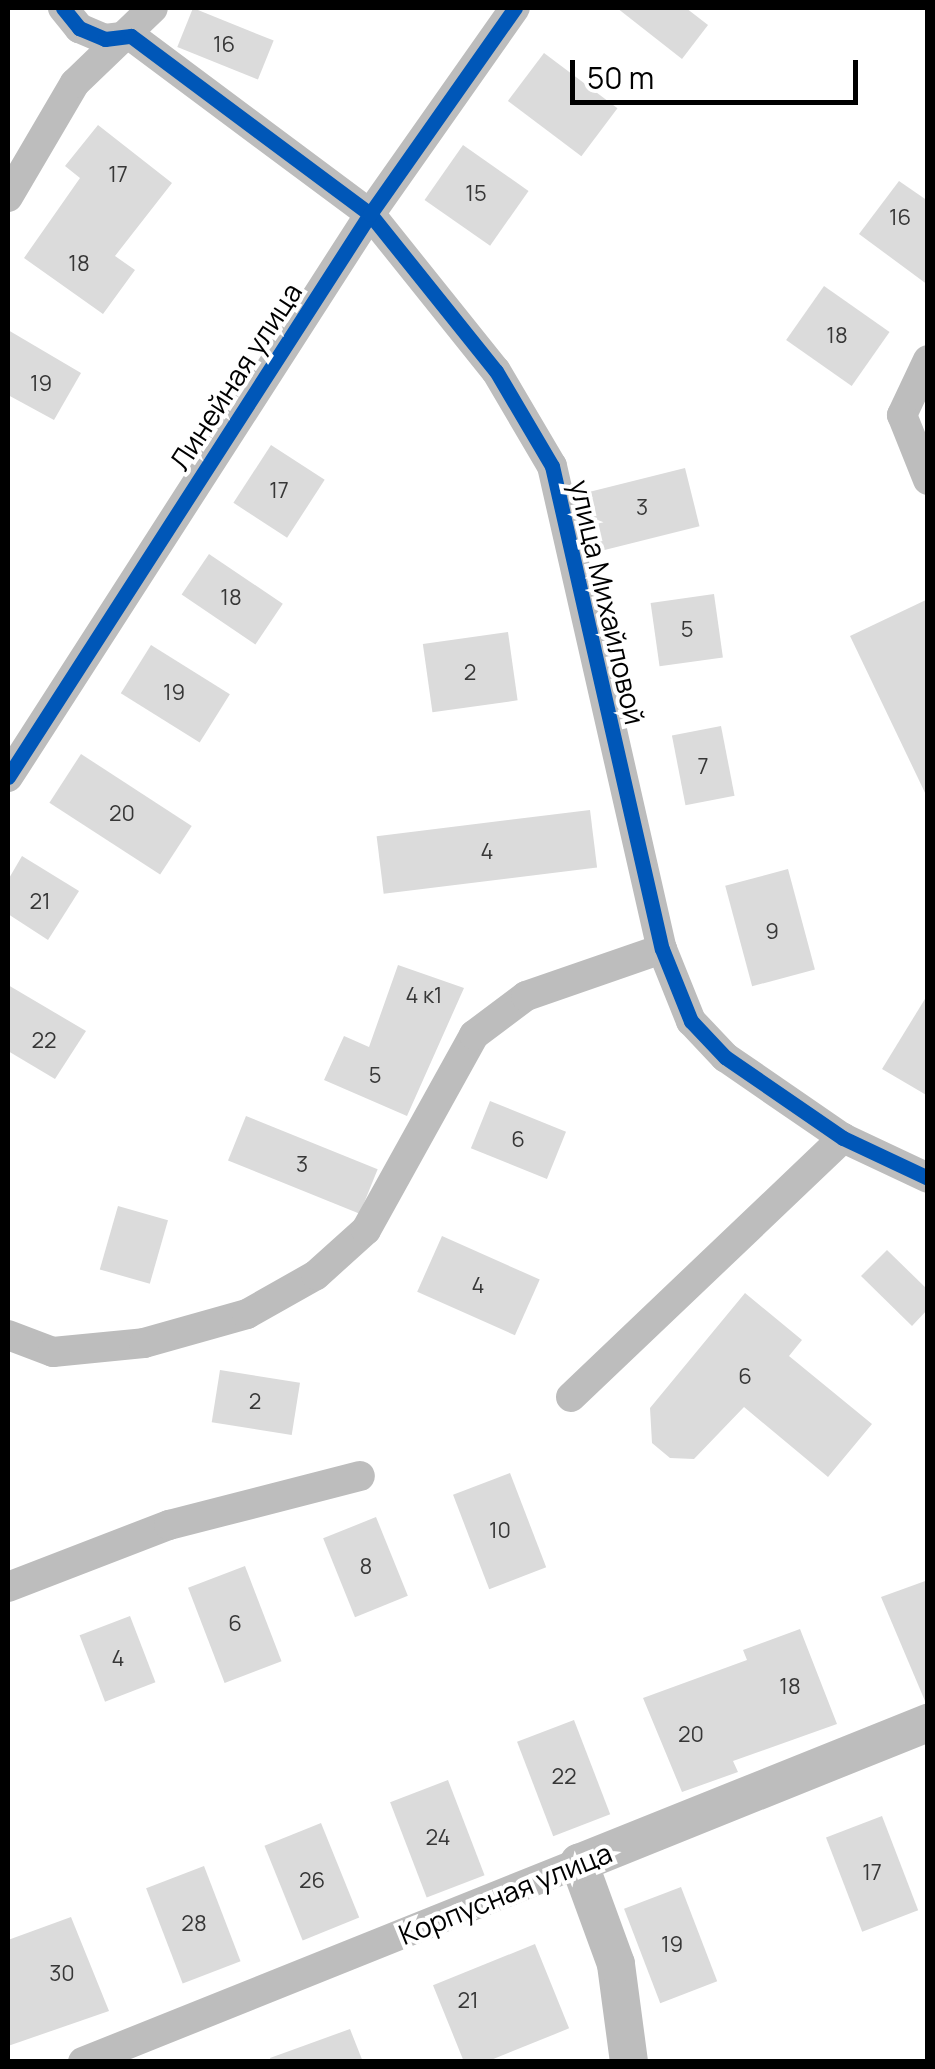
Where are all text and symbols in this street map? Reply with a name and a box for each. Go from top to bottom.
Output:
house number: 16 [213,32,235,58]
scale bar [575,40,862,102]
text: 50 m [587,57,654,98]
house number: 17 [108,162,128,188]
house number: 15 [465,181,487,207]
house number: 16 [889,205,911,231]
house number: 18 [68,251,90,277]
street label: Линейная улица [162,276,308,476]
house number: 18 [826,323,848,349]
house number: 19 [30,371,52,397]
street label: улица Михайловой [564,476,652,728]
house number: 17 [269,478,289,504]
house number: 3 [636,495,648,521]
house number: 18 [220,585,242,611]
house number: 5 [681,617,693,643]
house number: 2 [464,660,476,686]
house number: 19 [163,680,185,706]
house number: 7 [697,754,709,780]
house number: 20 [109,801,135,827]
house number: 4 [481,839,493,865]
house number: 21 [29,889,51,915]
house number: 9 [765,919,779,945]
house number: 4 к1 [406,983,442,1009]
house number: 22 [31,1028,57,1054]
house number: 5 [369,1063,381,1089]
house number: 6 [511,1127,525,1153]
house number: 3 [296,1152,308,1178]
house number: 4 [472,1273,484,1299]
house number: 6 [738,1364,752,1390]
house number: 2 [249,1389,261,1415]
house number: 10 [489,1518,511,1544]
house number: 8 [360,1554,372,1580]
house number: 6 [228,1611,242,1637]
house number: 4 [112,1646,124,1672]
house number: 18 [779,1674,801,1700]
house number: 20 [678,1722,704,1748]
house number: 22 [551,1764,577,1790]
house number: 24 [425,1825,451,1851]
street label: Корпусная улица [394,1835,616,1951]
house number: 17 [862,1860,882,1886]
house number: 26 [299,1868,325,1894]
house number: 28 [181,1911,207,1937]
house number: 19 [661,1932,683,1958]
house number: 30 [49,1961,75,1987]
house number: 21 [457,1988,479,2014]

